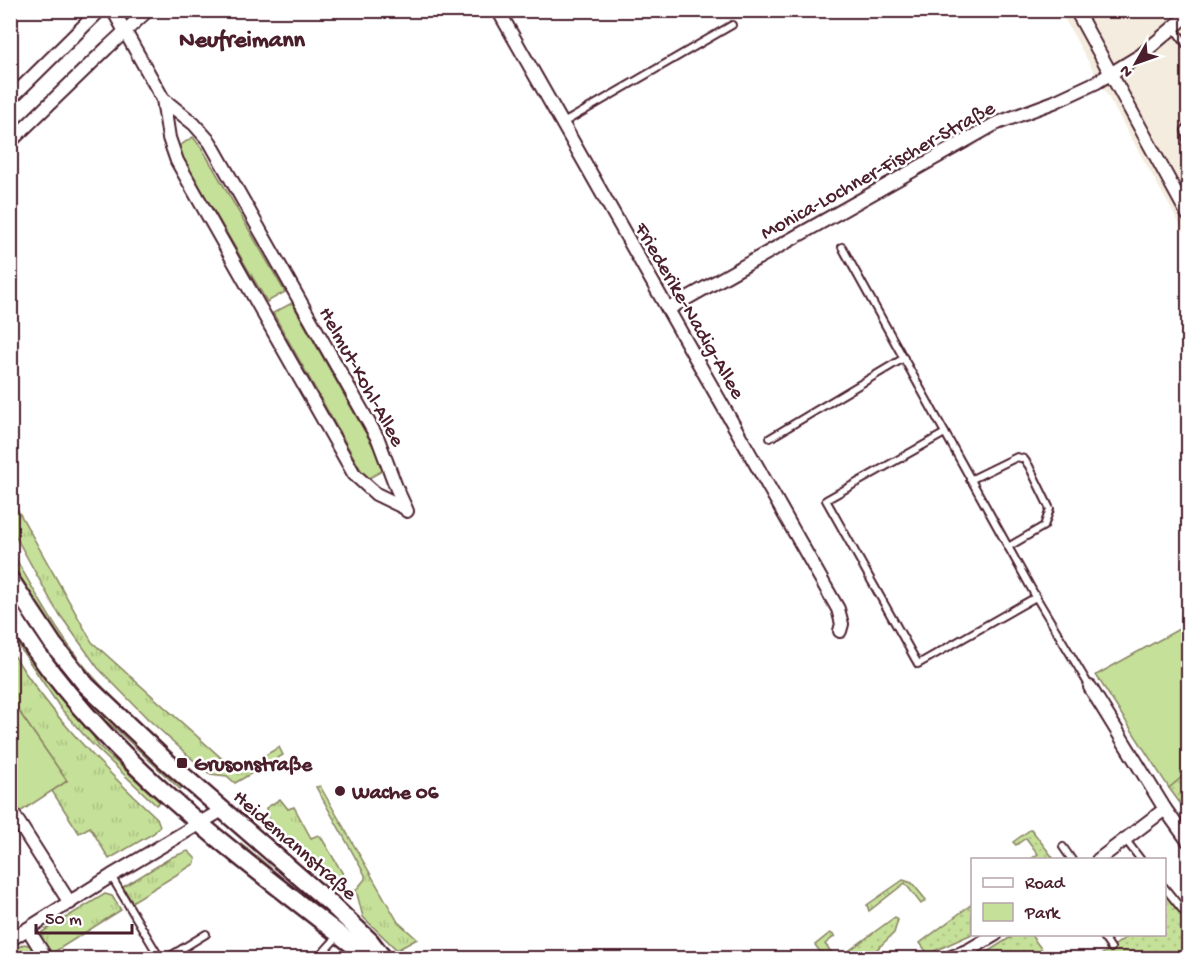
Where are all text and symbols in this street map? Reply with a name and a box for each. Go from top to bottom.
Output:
district label: Neufreimann [179,27,306,56]
north arrow [1106,33,1166,93]
text: N [1116,60,1138,81]
street label: Monica-Lochner-Fischer-Straße [757,96,1001,247]
street label: Friederike-Nadig-Allee [627,218,749,405]
street label: Helmut-Kohl-Allee [311,304,409,453]
place label: Grusonstraße [194,754,313,779]
marker: Grusonstraße [175,756,189,770]
place label: Wache 06 [351,782,440,807]
marker: Wache 06 [333,784,347,798]
street label: Heidemannstraße [227,786,362,908]
legend [971,858,1166,936]
text: Road [1025,874,1066,895]
scale bar [36,897,132,935]
text: Park [1024,904,1061,925]
text: 50 m [45,910,82,931]

